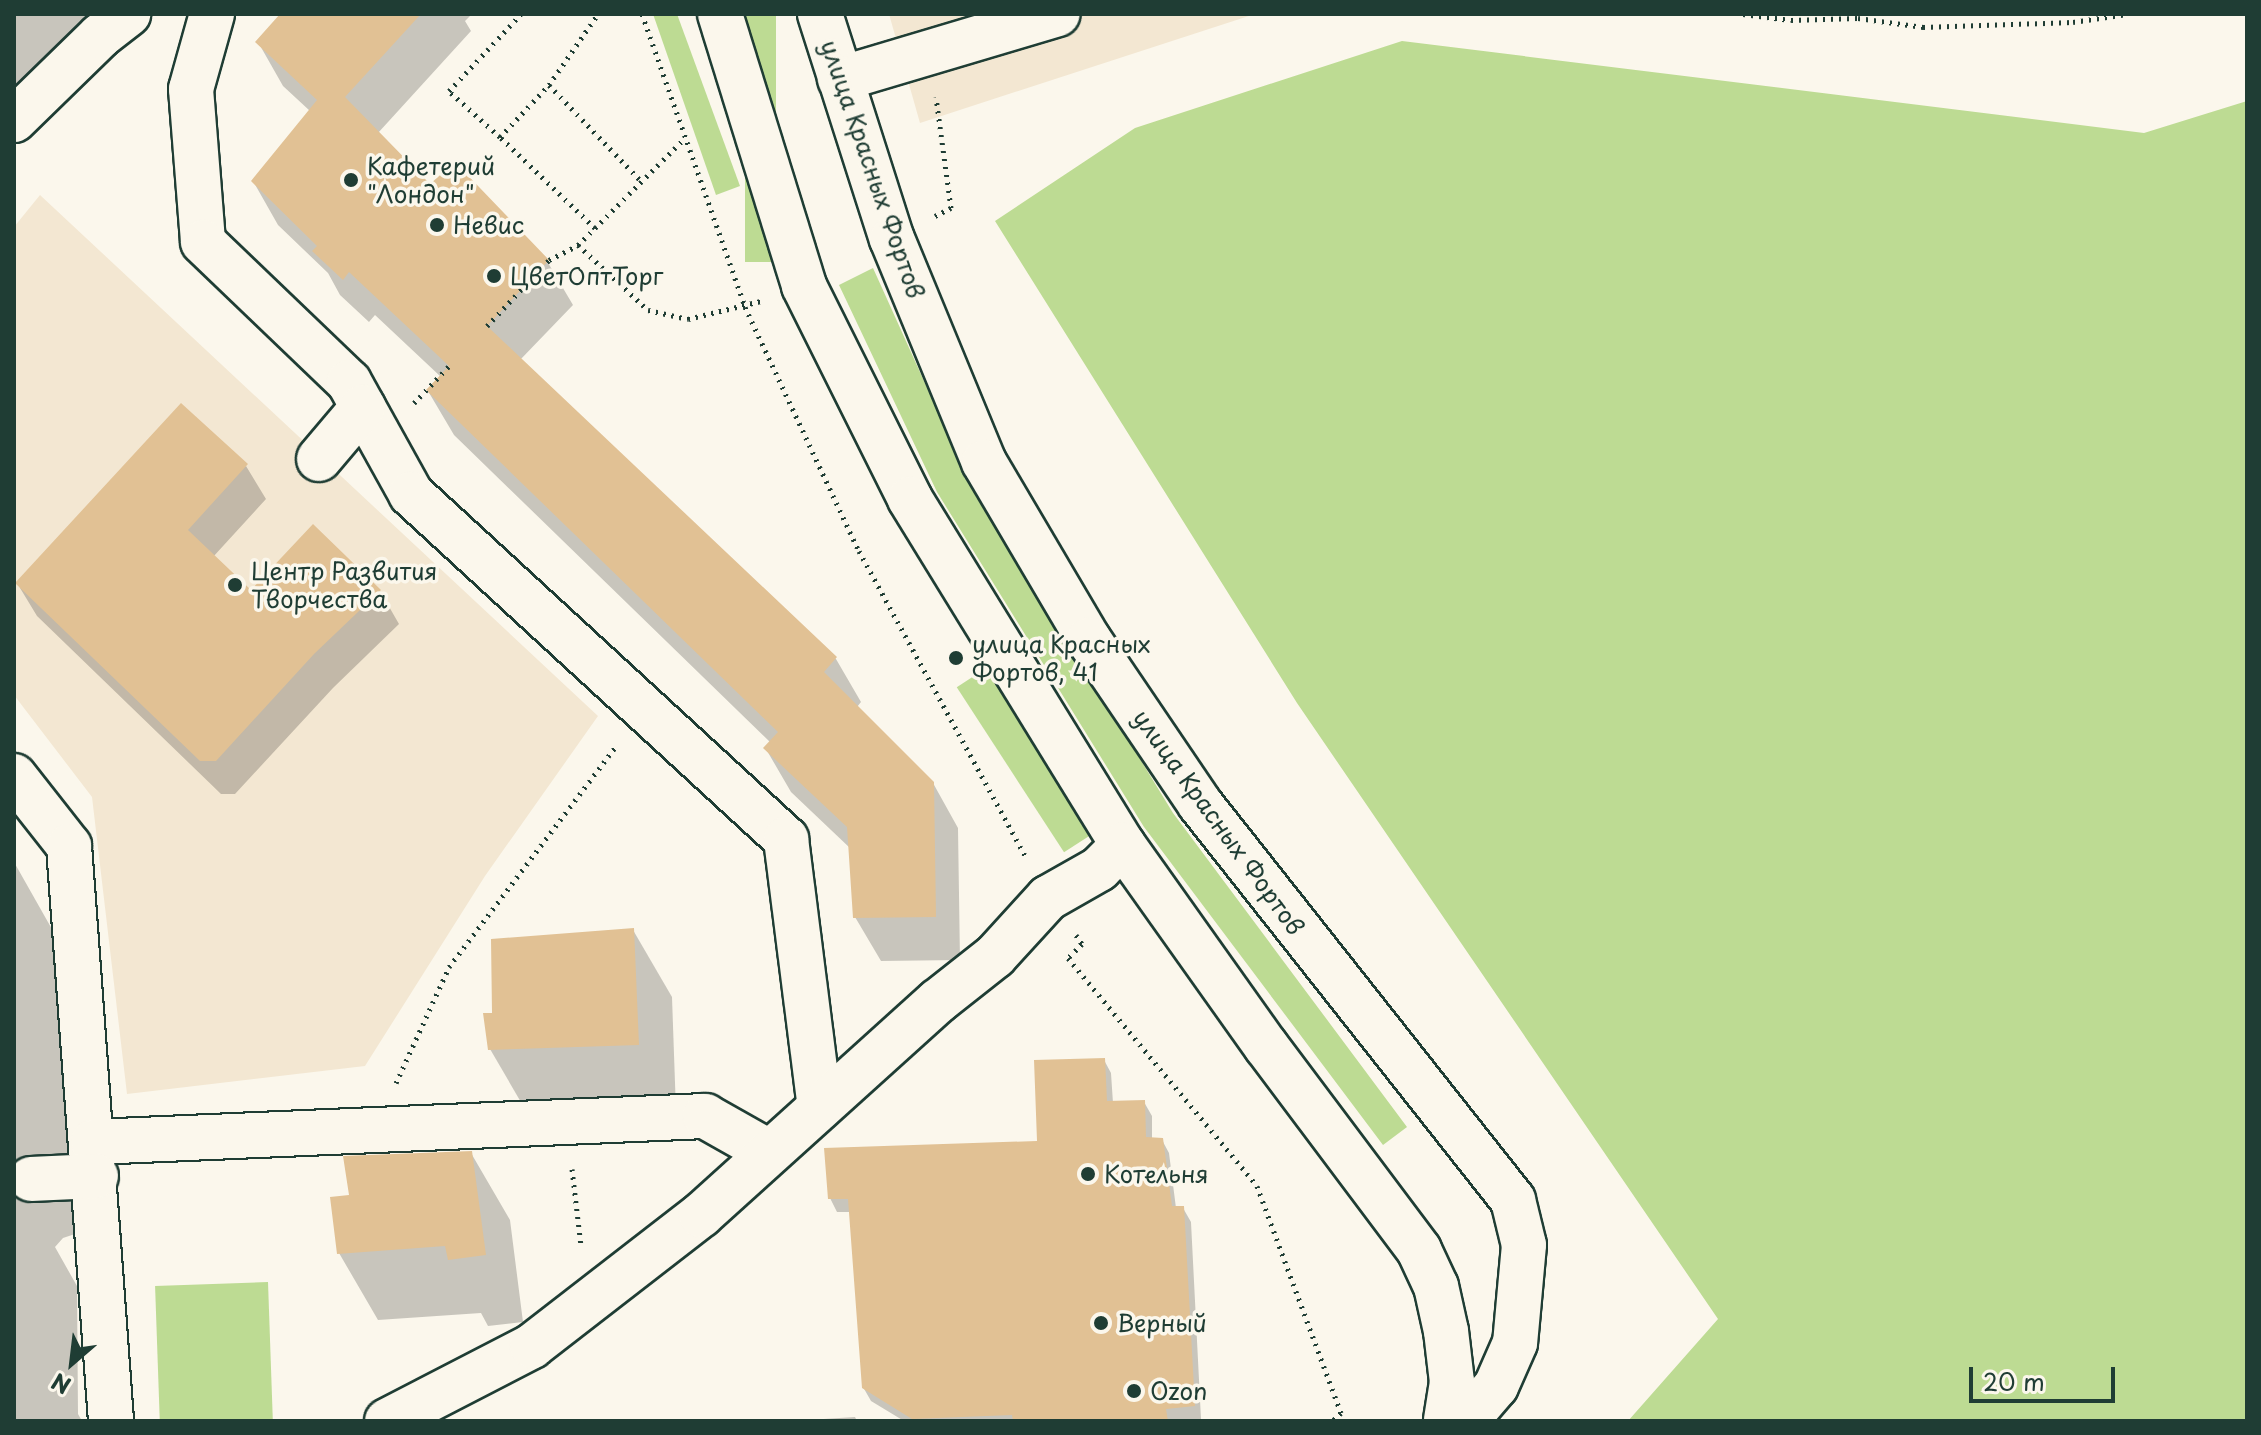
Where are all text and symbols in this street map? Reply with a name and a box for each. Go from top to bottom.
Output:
street label: улица Красных Фортов [815,34,931,304]
place label: Кафетерий "Лондон" [367,152,495,208]
marker: Кафетерий "Лондон" [342,171,360,189]
place label: Невис [453,211,524,239]
marker: Невис [428,216,446,234]
place label: ЦветОптТорг [510,262,663,290]
marker: ЦветОптТорг [485,267,503,285]
place label: Центр Развития Творчества [251,557,438,613]
marker: Центр Развития Творчества [226,576,244,594]
place label: улица Красных Фортов, 41 [972,630,1152,686]
marker: улица Красных Фортов, 41 [947,649,965,667]
street label: улица Красных Фортов [1127,702,1311,942]
place label: Котельня [1104,1160,1209,1188]
marker: Котельня [1079,1165,1097,1183]
place label: Верный [1117,1309,1207,1337]
marker: Верный [1092,1314,1110,1332]
north arrow [32,1323,112,1403]
scale bar [1973,1351,2119,1401]
text: 20 m [1983,1363,2045,1399]
text: N [45,1366,76,1403]
place label: Ozon [1150,1377,1207,1405]
marker: Ozon [1125,1382,1143,1400]

